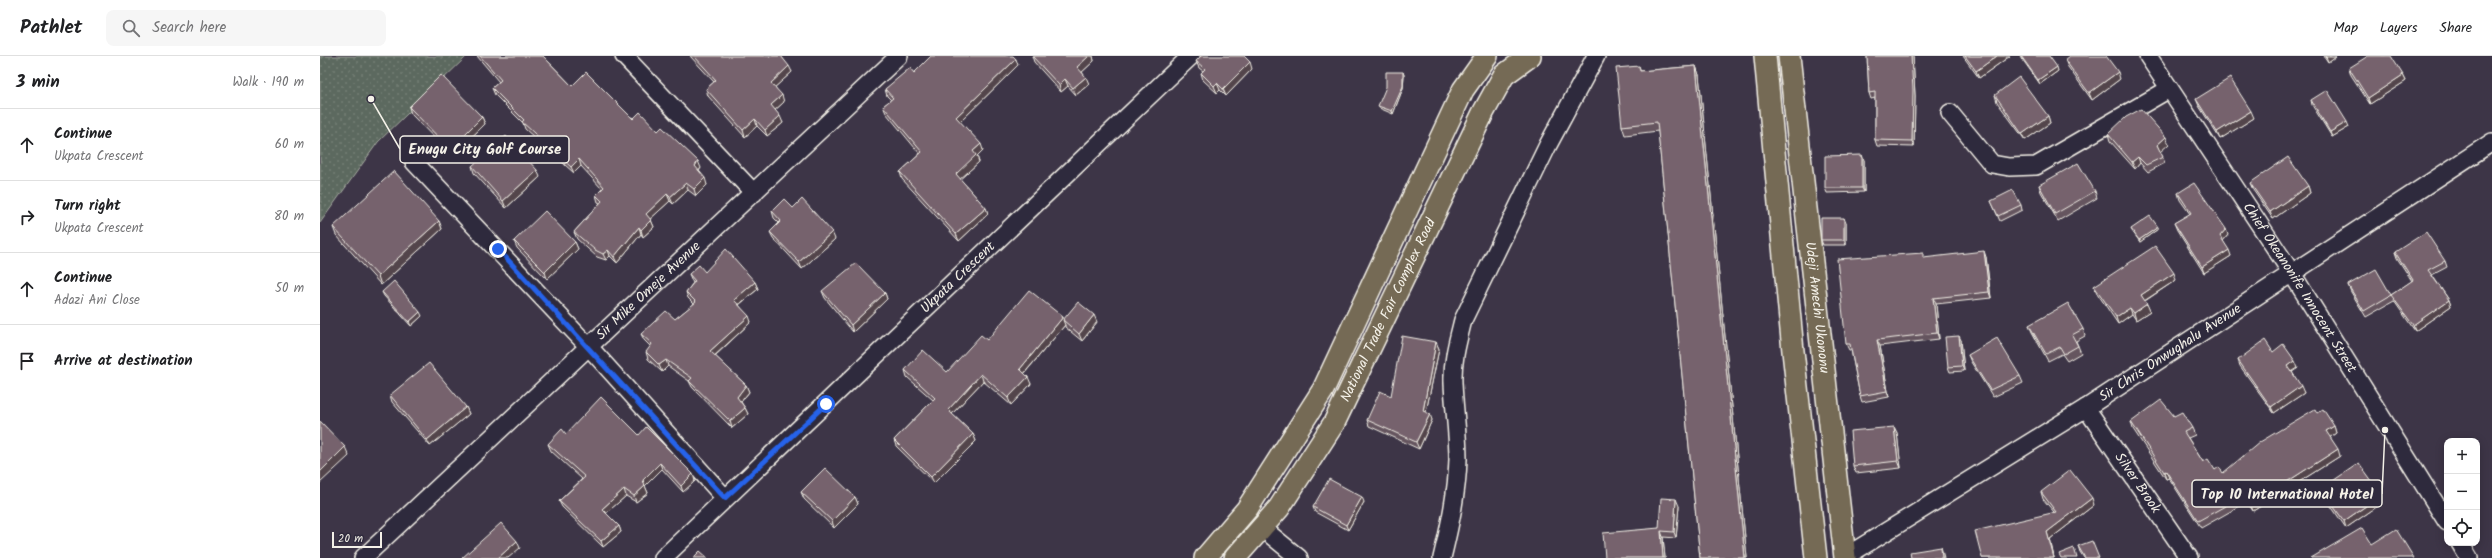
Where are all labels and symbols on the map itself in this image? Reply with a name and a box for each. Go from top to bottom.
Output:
callout: Enugu City Golf Course [400,136,569,163]
text: Enugu City Golf Course [409,138,562,162]
street label: Chief Okeanonife Innocent Street [2237,198,2363,378]
street label: National Trade Fair Complex Road [1335,214,1442,406]
street label: Sir Mike Omeje Avenue [591,235,706,345]
street label: Ukpata Crescent [915,236,1001,319]
route end [489,240,507,258]
street label: Udeji Amechi Ukononu [1799,241,1835,375]
street label: Sir Chris Onwughalu Avenue [2095,298,2246,408]
route start [817,395,835,413]
street label: Silver Brook [2109,448,2167,518]
callout: Top 10 International Hotel [2192,480,2382,507]
text: Top 10 International Hotel [2200,483,2374,507]
scale bar [332,530,382,549]

